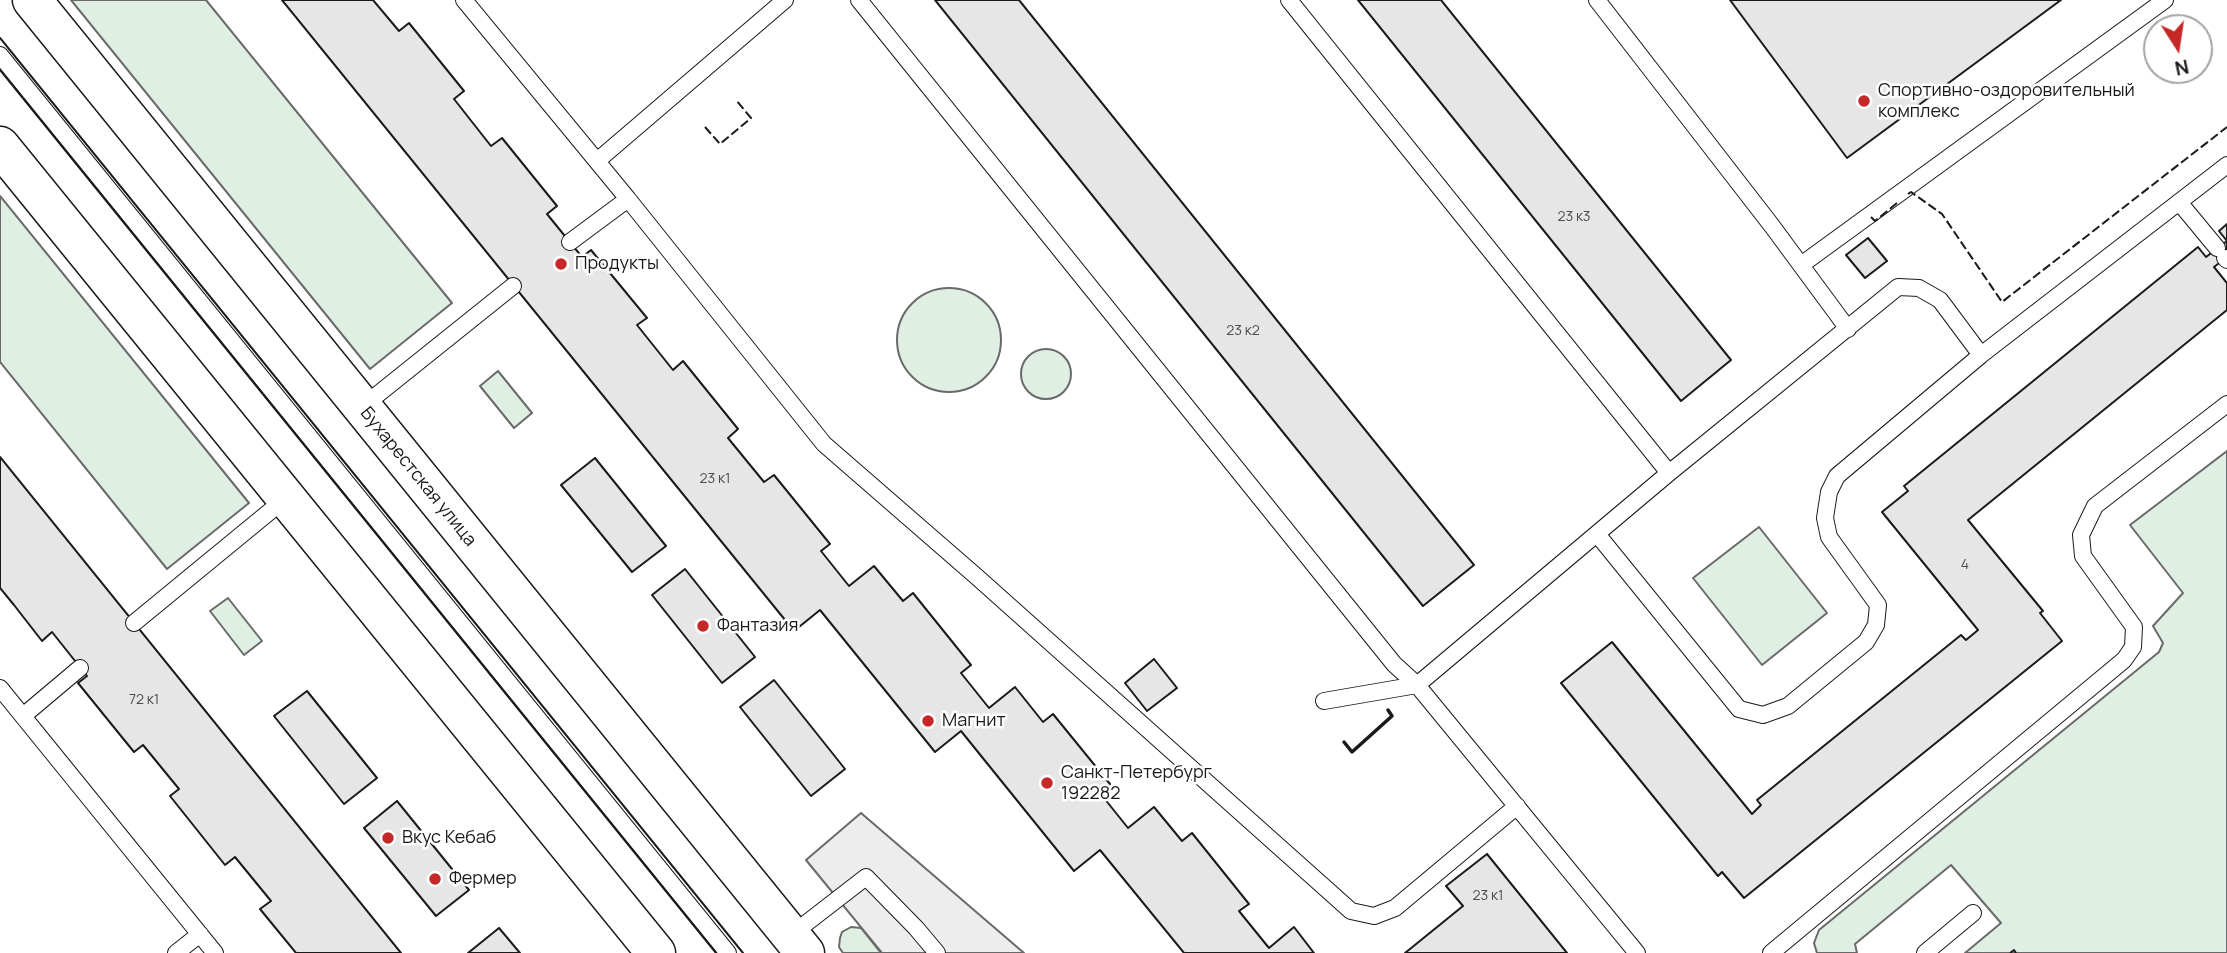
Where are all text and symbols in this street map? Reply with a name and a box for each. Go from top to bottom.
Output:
north arrow [2143,14,2213,84]
text: N [2173,53,2191,82]
place label: Спортивно-оздоровительный комплекс [1878,80,2135,122]
marker: Спортивно-оздоровительный комплекс [1856,93,1872,109]
house number: 23 к3 [1557,209,1591,225]
place label: Продукты [575,253,659,275]
marker: Продукты [553,256,569,272]
house number: 23 к2 [1226,323,1260,339]
street label: Бухарестская улица [355,403,481,551]
house number: 23 к1 [700,471,730,487]
house number: 4 [1961,557,1969,573]
place label: Фантазия [717,615,798,637]
marker: Фантазия [695,618,711,634]
house number: 72 к1 [129,692,159,708]
place label: Магнит [942,710,1005,732]
marker: Магнит [920,713,936,729]
place label: Санкт-Петербург 192282 [1061,762,1212,804]
marker: Санкт-Петербург 192282 [1039,775,1055,791]
place label: Вкус Кебаб [402,827,496,849]
marker: Вкус Кебаб [380,830,396,846]
place label: Фермер [449,868,517,890]
marker: Фермер [427,871,443,887]
house number: 23 к1 [1473,888,1503,904]

